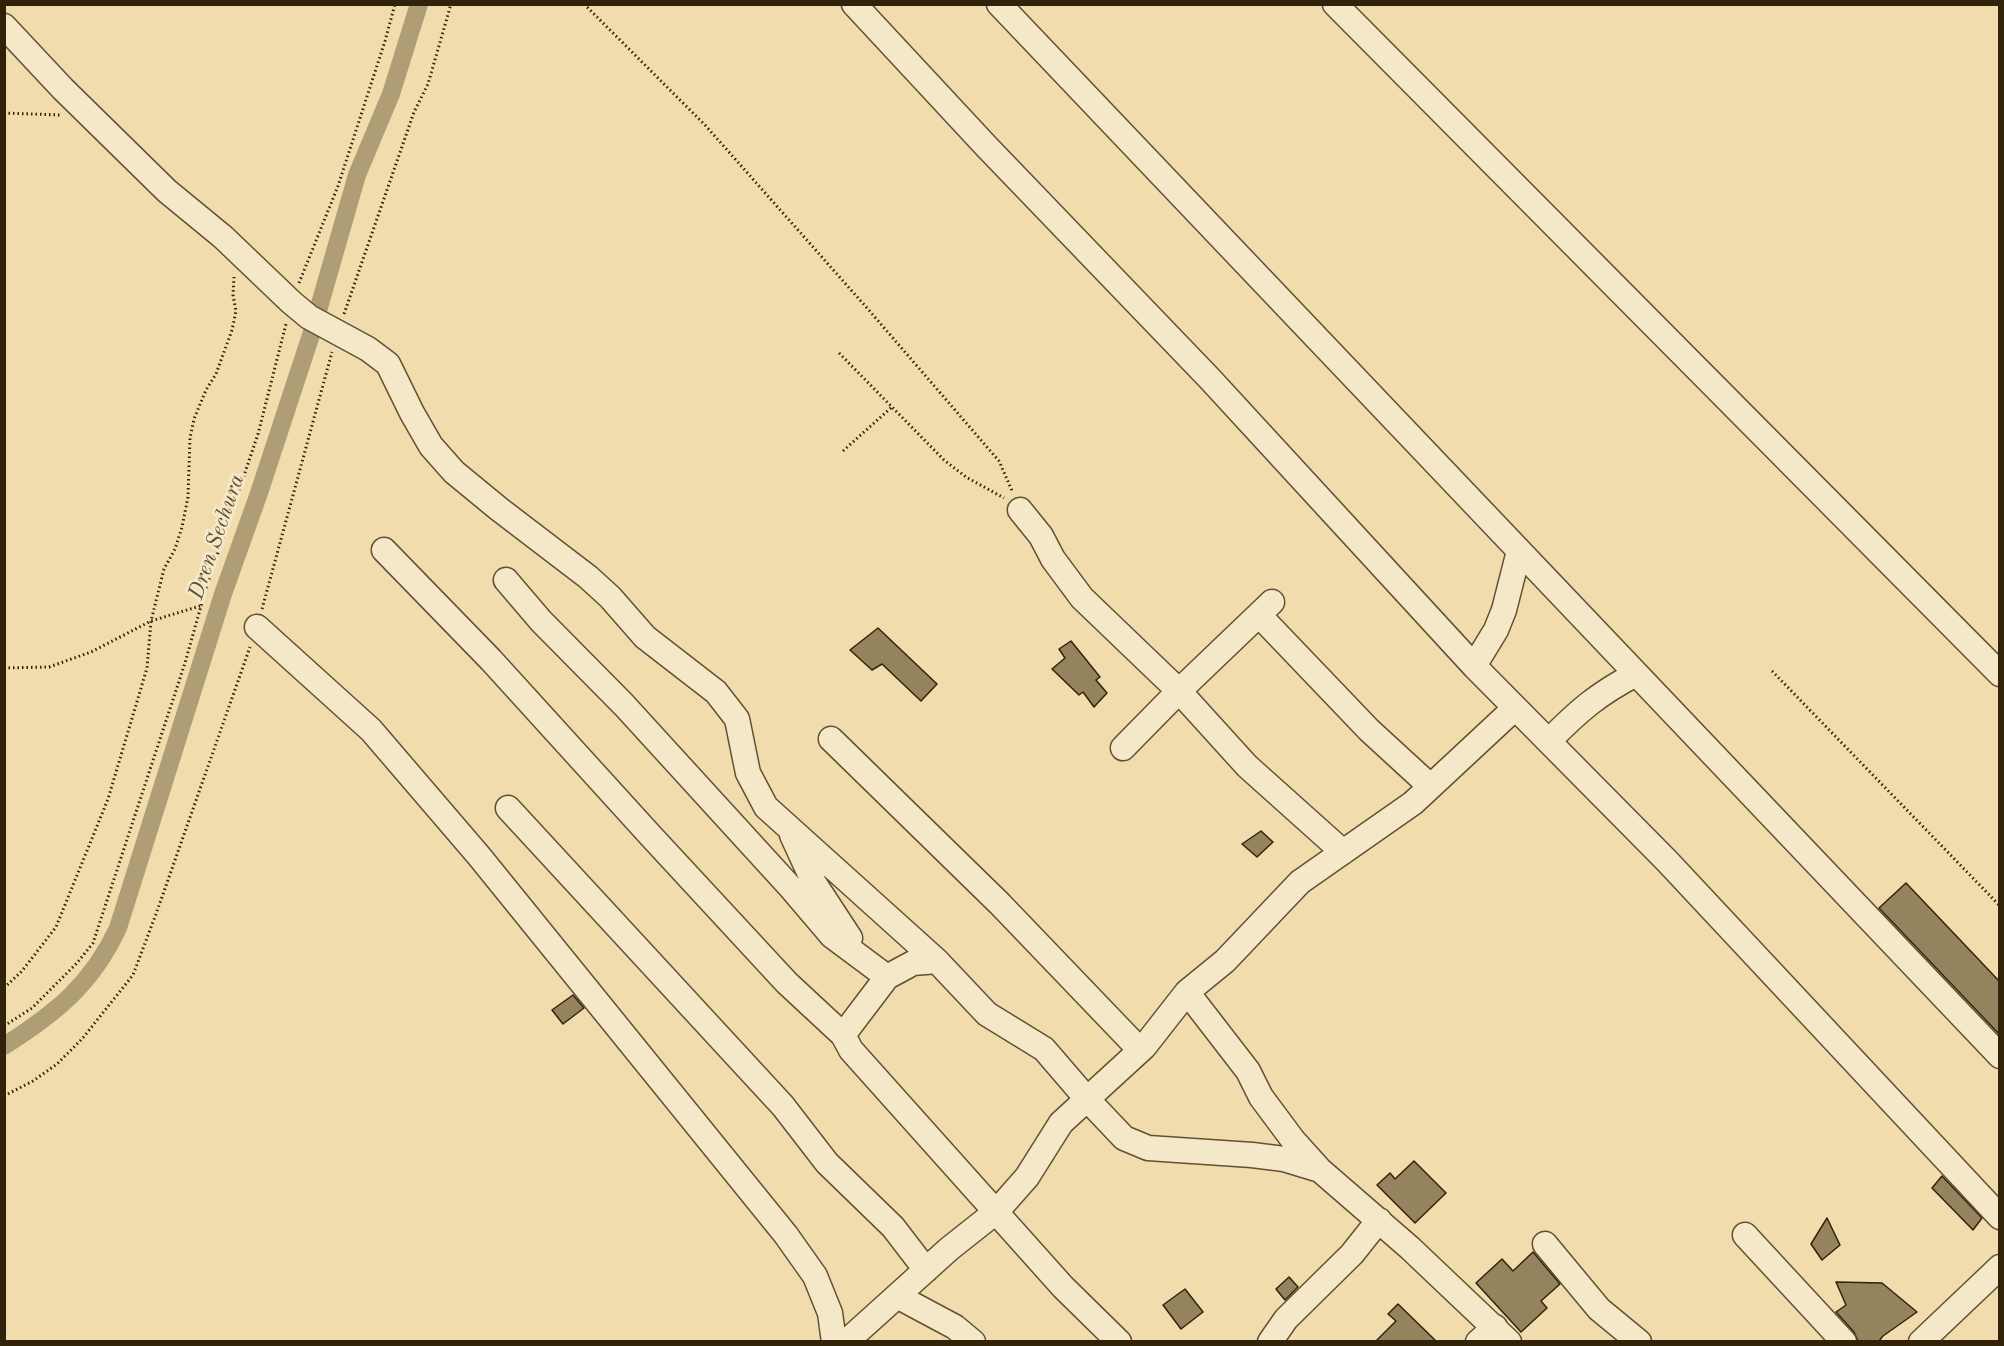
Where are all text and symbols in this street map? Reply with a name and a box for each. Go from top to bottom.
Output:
water label: Dren Sechura [183,471,251,603]

